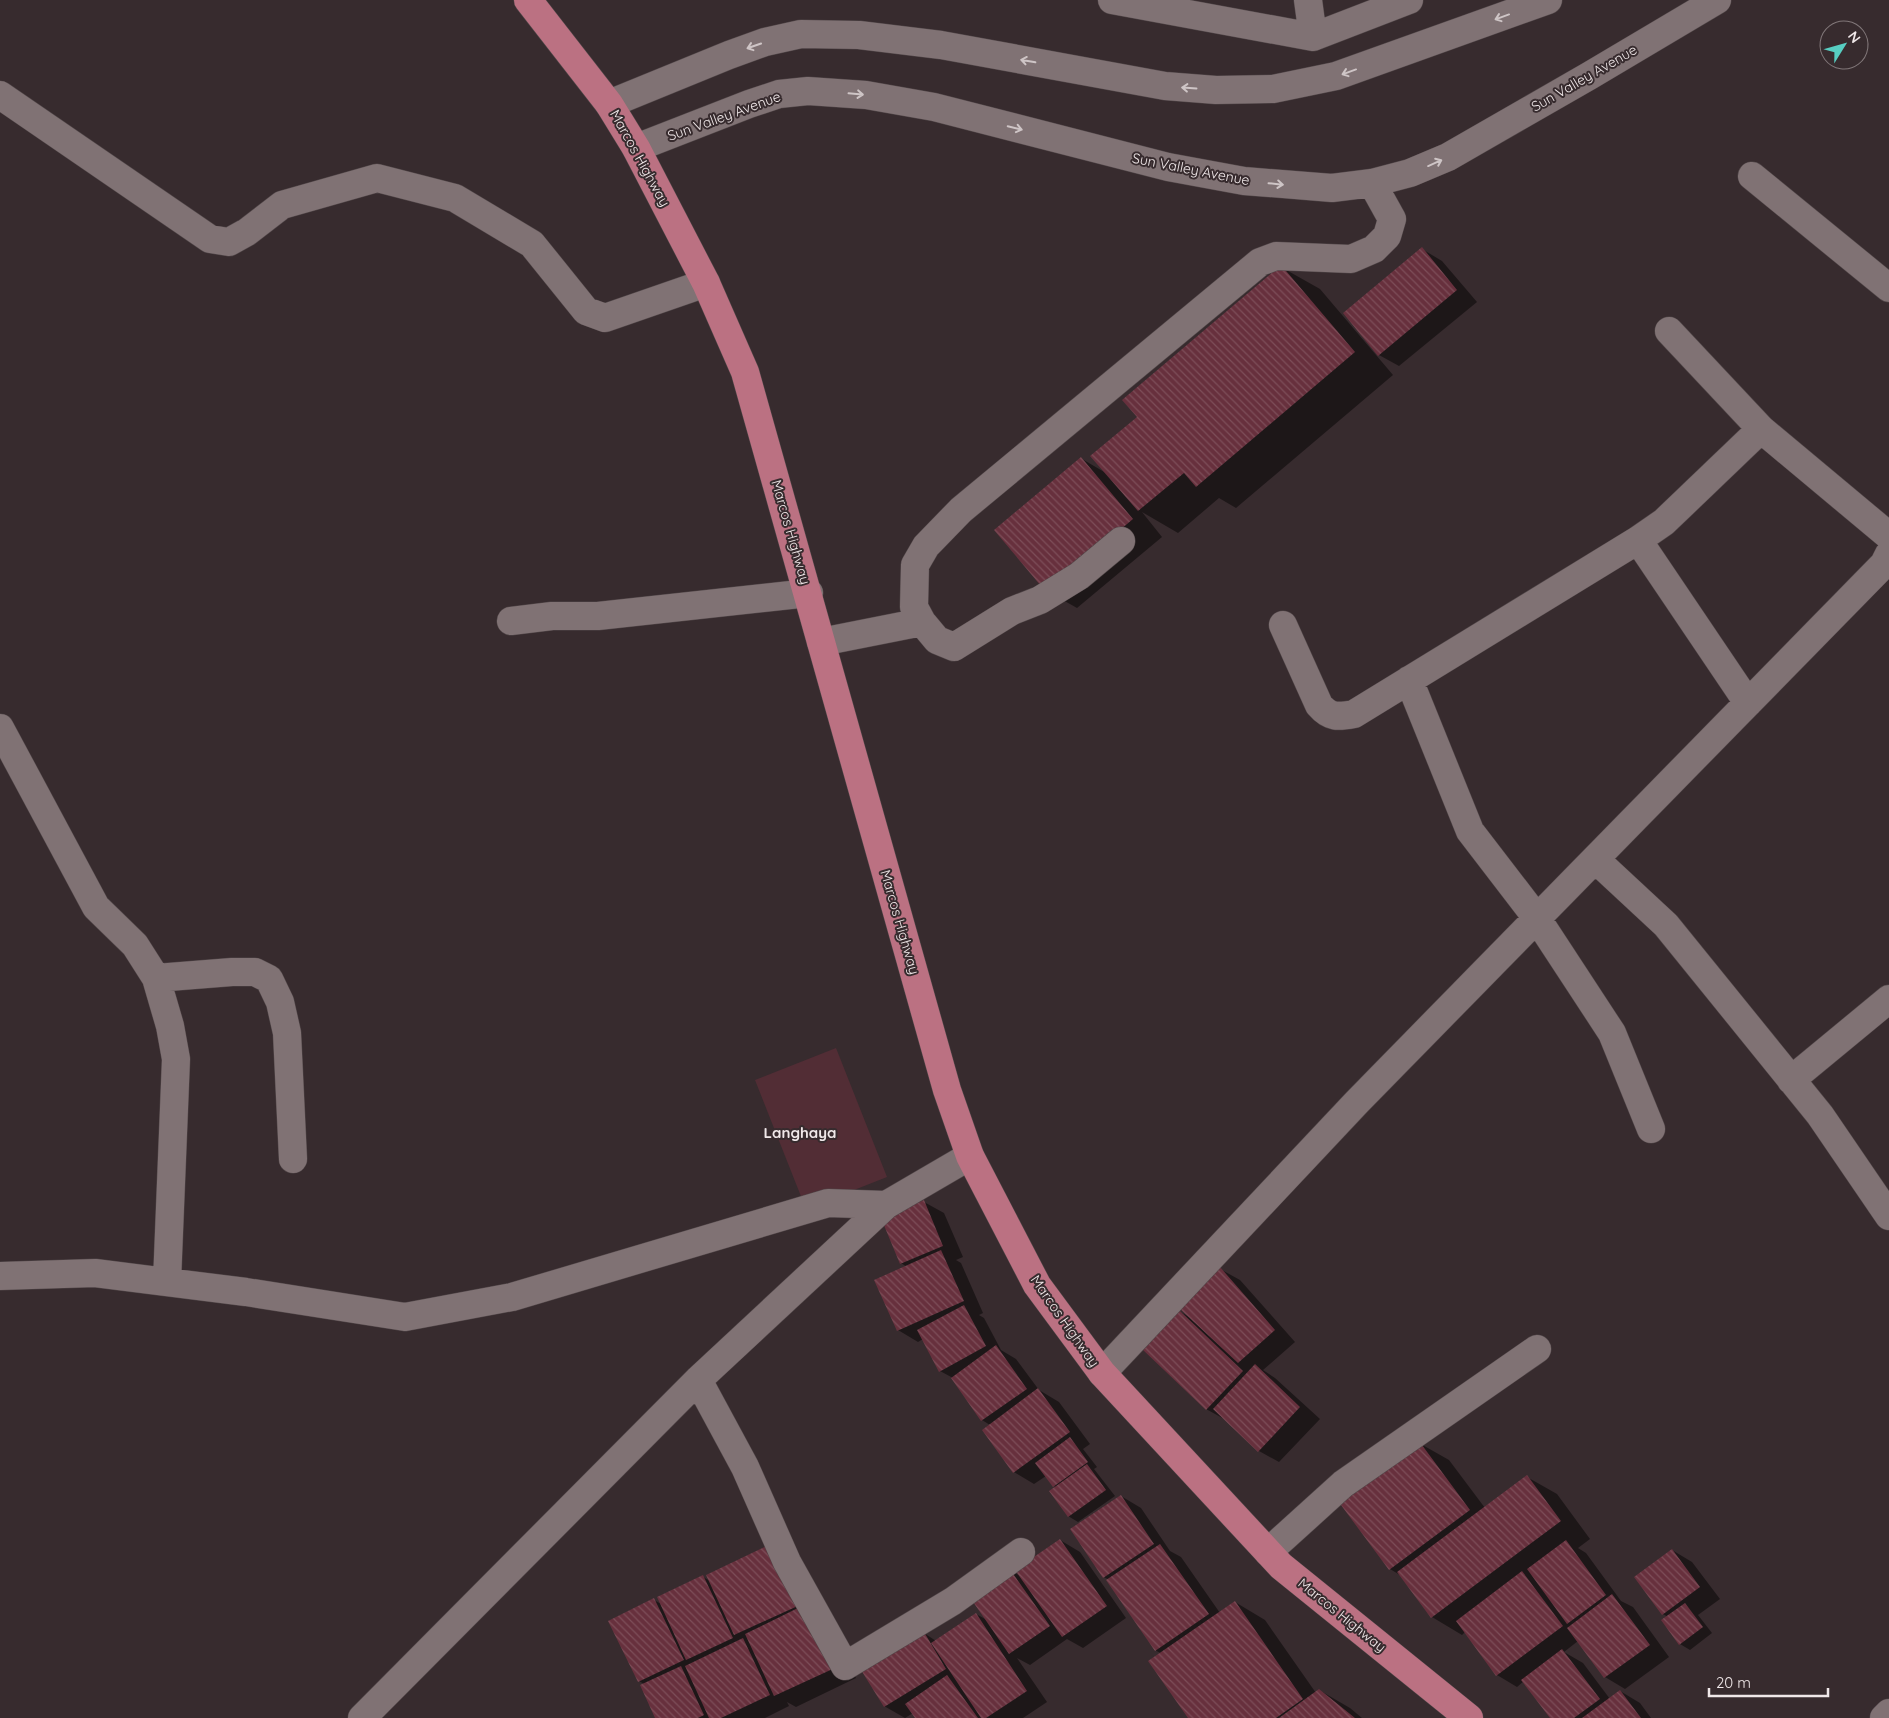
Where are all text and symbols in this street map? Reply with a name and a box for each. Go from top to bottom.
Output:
one-way arrow [1494,12,1510,22]
north arrow [1819,20,1869,70]
text: N [1844,28,1865,47]
street label: Sun Valley Avenue [1528,40,1640,116]
one-way arrow [747,42,762,51]
one-way arrow [1021,56,1037,66]
one-way arrow [1342,68,1357,77]
one-way arrow [1181,83,1197,93]
street label: Sun Valley Avenue [665,87,783,145]
one-way arrow [848,90,864,99]
street label: Marcos Highway [606,106,674,210]
one-way arrow [1007,123,1023,133]
street label: Sun Valley Avenue [1131,149,1251,189]
one-way arrow [1427,157,1442,167]
one-way arrow [1268,179,1284,189]
street label: Marcos Highway [767,478,815,586]
street label: Marcos Highway [876,868,924,976]
district label: Langhaya [764,1123,836,1142]
street label: Marcos Highway [1027,1272,1103,1370]
street label: Marcos Highway [1294,1574,1390,1656]
scale bar [1709,1666,1828,1698]
text: 20 m [1716,1673,1751,1692]

